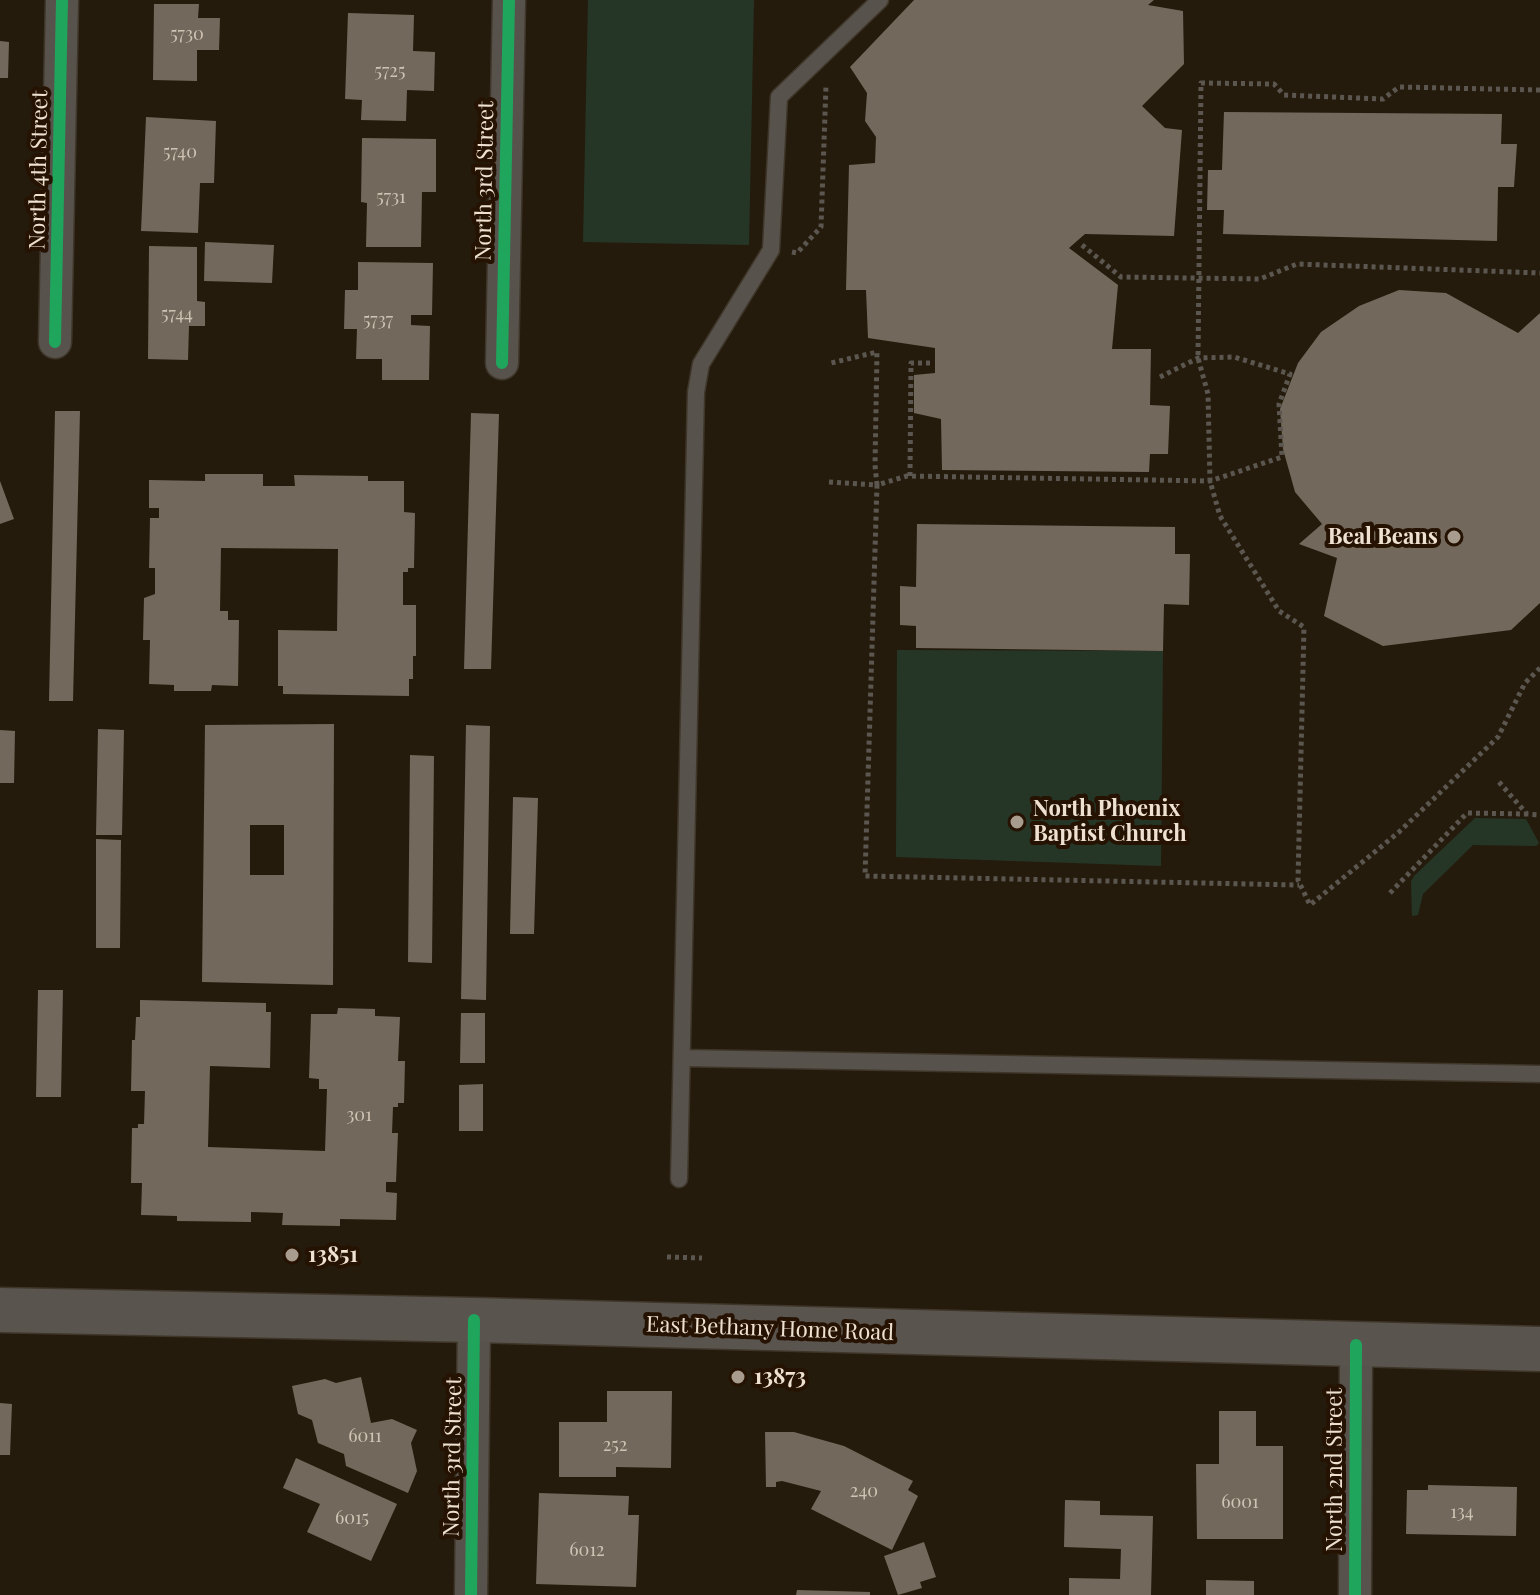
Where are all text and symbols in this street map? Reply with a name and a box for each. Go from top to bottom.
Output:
house number: 5730 [170,23,204,45]
house number: 5725 [375,60,405,82]
street label: North 4th Street [24,90,54,250]
street label: North 3rd Street [470,101,500,261]
house number: 5740 [163,141,197,163]
house number: 5731 [376,186,406,208]
house number: 5744 [161,303,193,325]
house number: 5737 [363,309,393,331]
place label: Beal Beans [1328,524,1438,550]
marker: Beal Beans [1445,528,1463,546]
place label: North Phoenix Baptist Church [1033,796,1187,848]
marker: North Phoenix Baptist Church [1008,813,1026,831]
house number: 301 [346,1104,372,1126]
place label: 13851 [308,1242,358,1268]
marker: 13851 [283,1246,301,1264]
street label: East Bethany Home Road [646,1311,894,1347]
place label: 13873 [754,1364,806,1390]
marker: 13873 [729,1368,747,1386]
street label: North 3rd Street [438,1377,468,1537]
street label: North 2nd Street [1322,1388,1348,1552]
house number: 6011 [348,1425,382,1447]
house number: 252 [603,1434,627,1456]
house number: 240 [850,1480,878,1502]
house number: 6001 [1221,1491,1259,1513]
house number: 134 [1450,1501,1474,1523]
house number: 6015 [335,1507,369,1529]
house number: 6012 [569,1539,605,1561]

